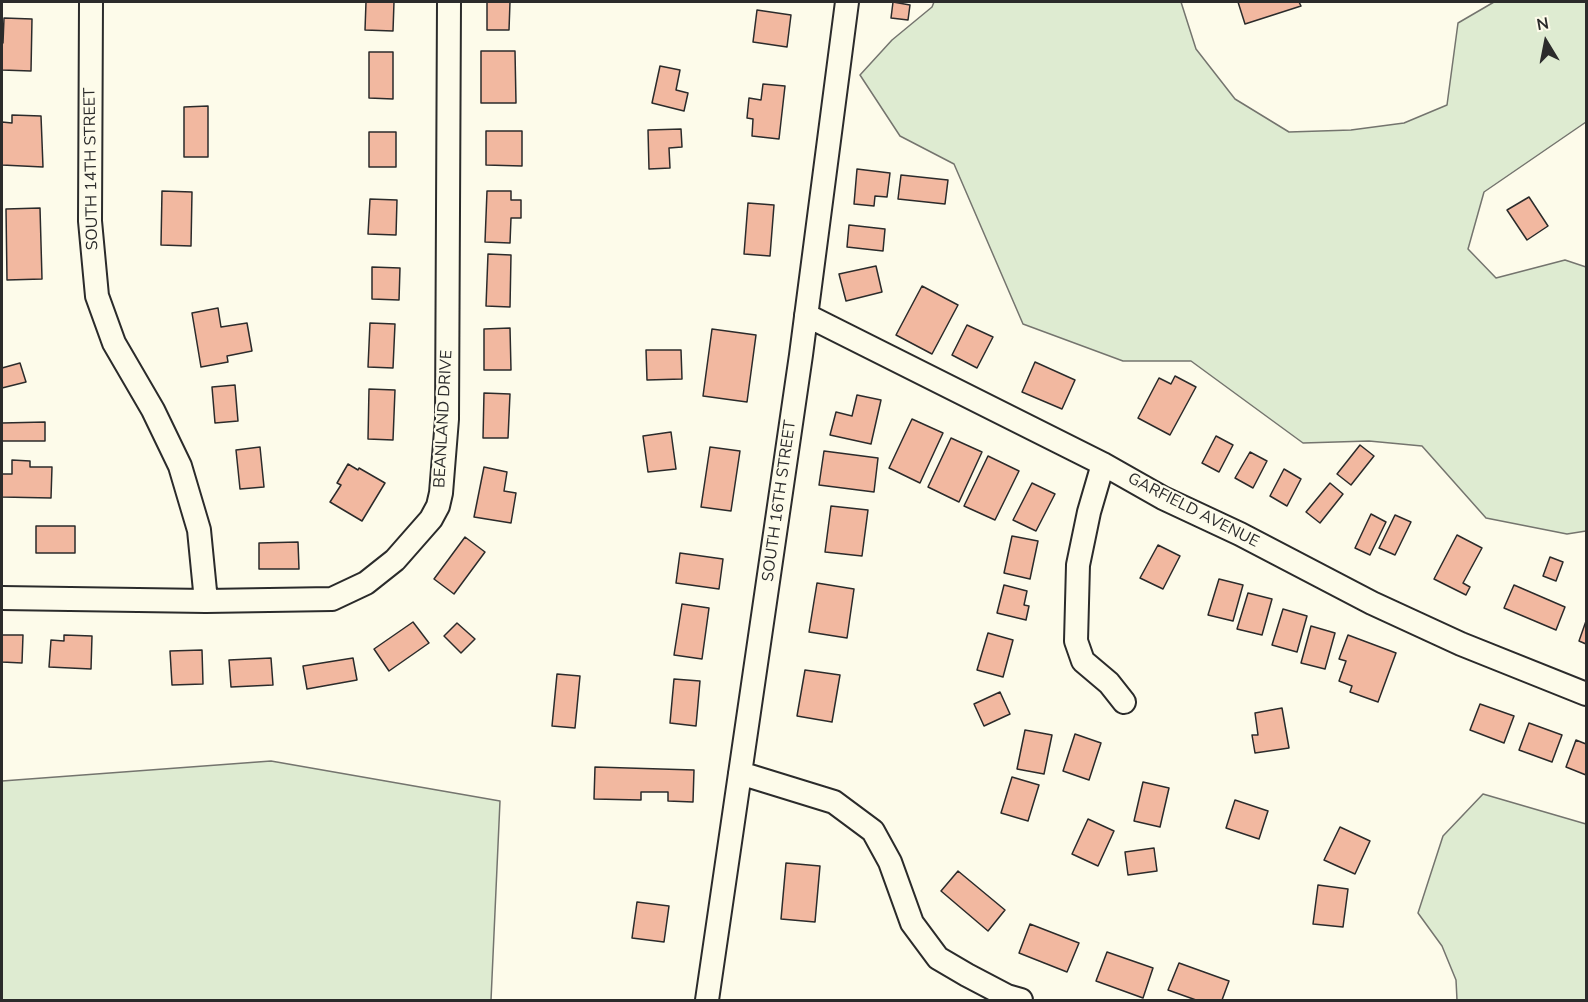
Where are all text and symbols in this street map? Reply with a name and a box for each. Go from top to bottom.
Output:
north arrow [1516,12,1576,72]
text: N [1535,12,1551,36]
street label: SOUTH 14TH STREET [81,87,103,251]
street label: BEANLAND DRIVE [431,349,457,489]
street label: SOUTH 16TH STREET [759,419,801,583]
street label: GARFIELD AVENUE [1124,470,1262,552]

